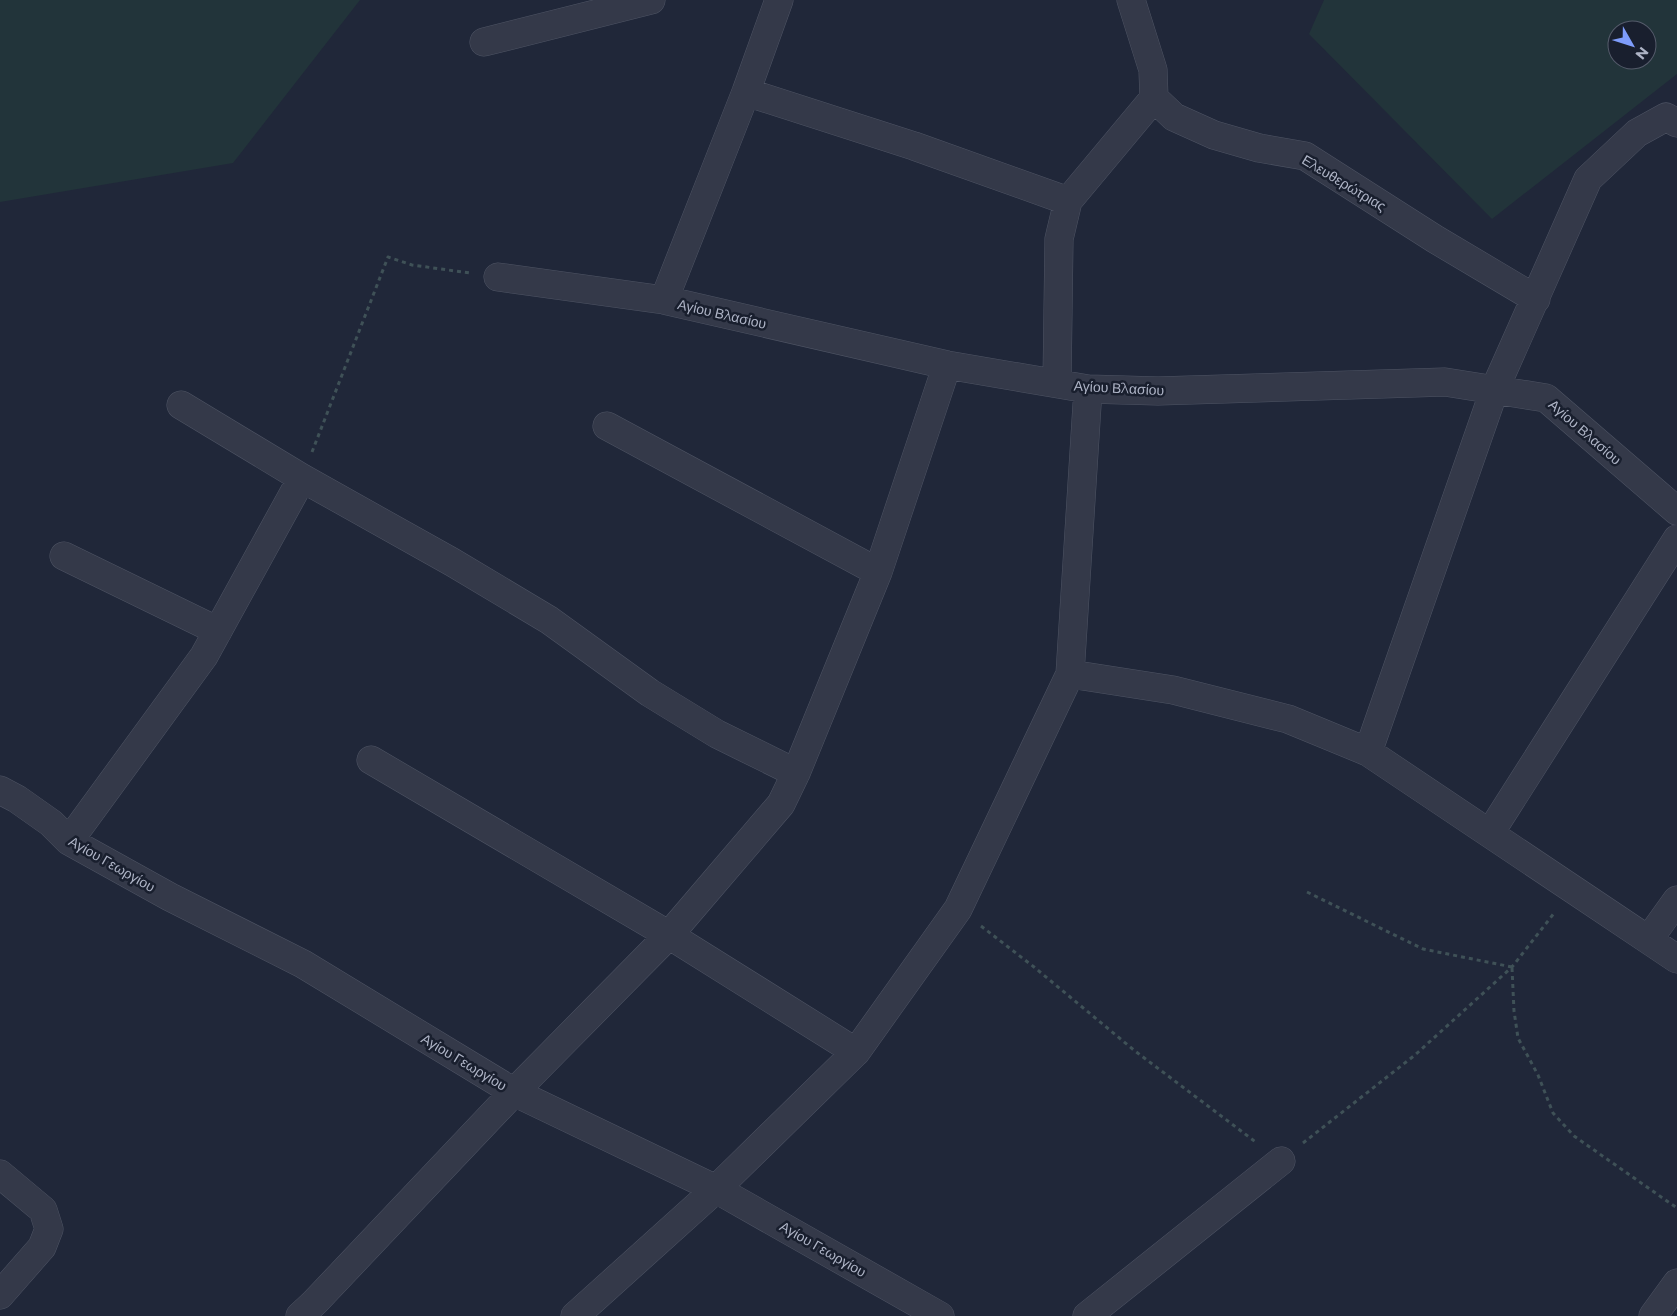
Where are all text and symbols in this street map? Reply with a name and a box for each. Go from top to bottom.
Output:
north arrow [1607,20,1657,70]
text: N [1632,43,1653,63]
street label: Ελευθερώτριας [1299,151,1390,215]
street label: Αγίου Βλασίου [676,295,768,333]
street label: Αγίου Βλασίου [1073,377,1165,399]
street label: Αγίου Βλασίου [1545,396,1625,468]
street label: Αγίου Γεωργίου [66,832,158,896]
street label: Αγίου Γεωργίου [418,1029,510,1095]
street label: Αγίου Γεωργίου [777,1217,869,1281]

